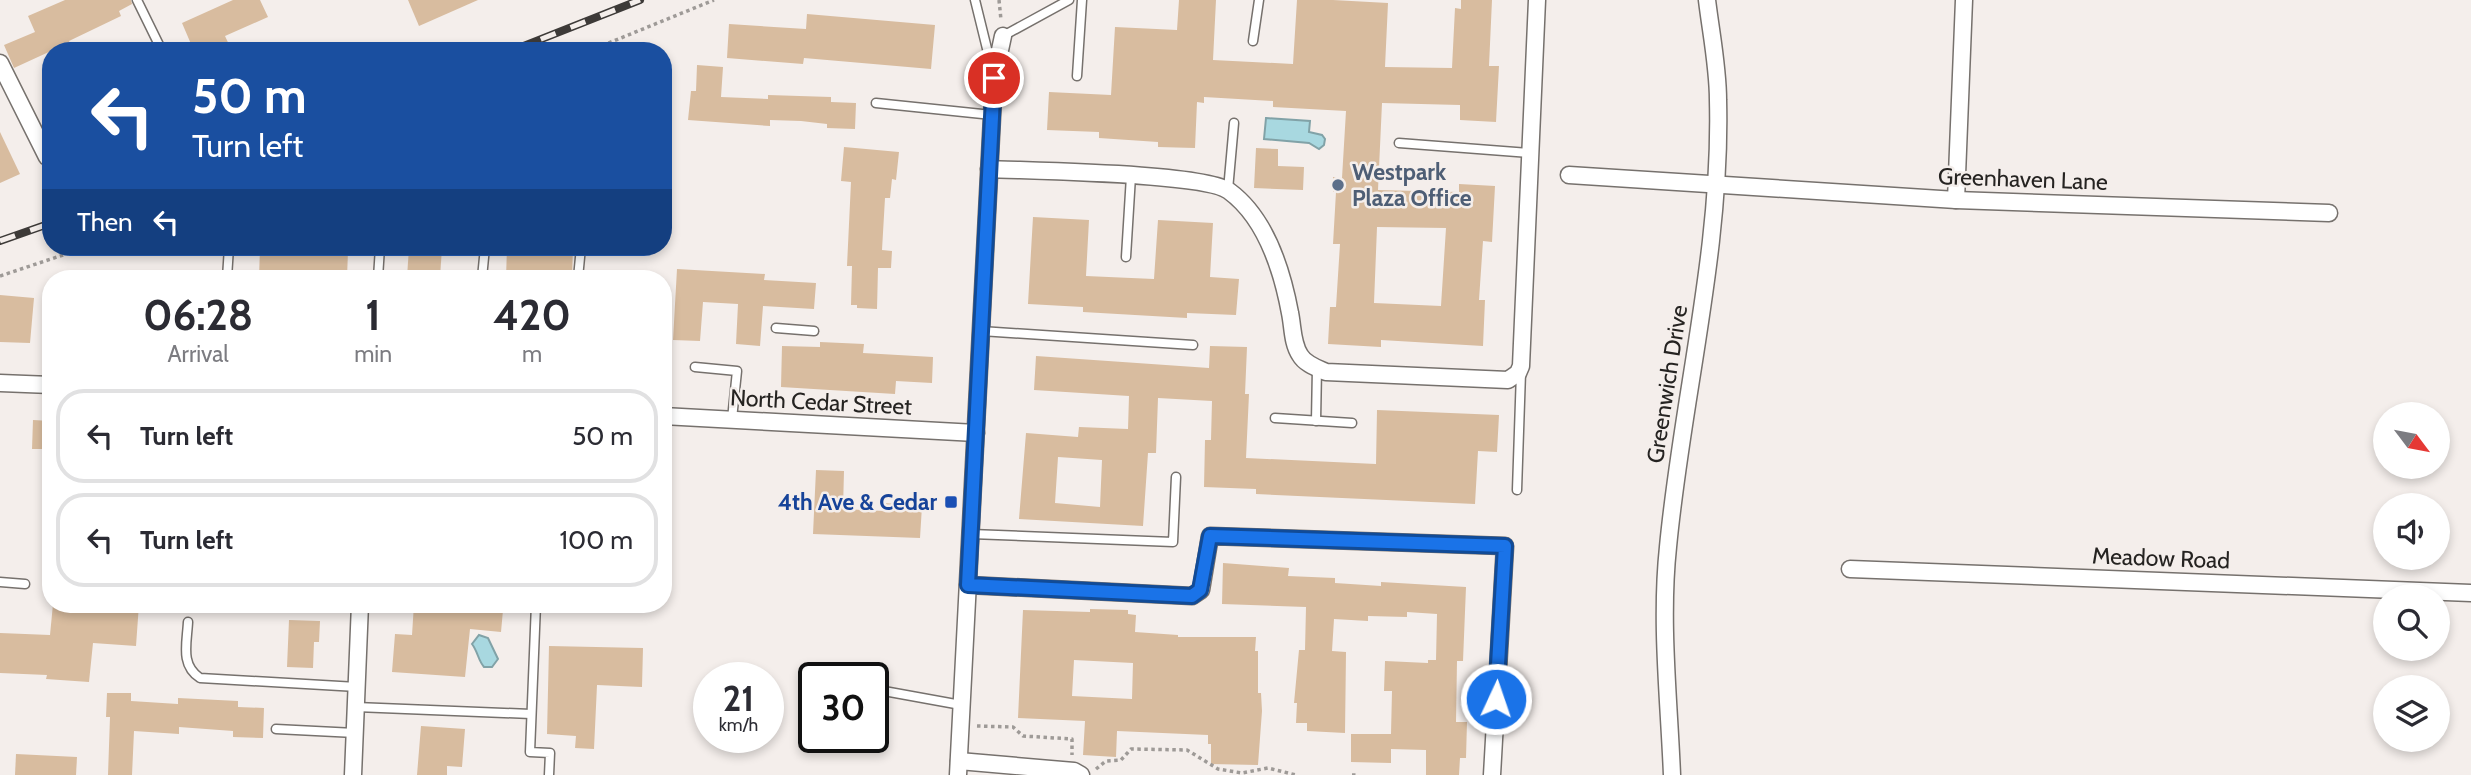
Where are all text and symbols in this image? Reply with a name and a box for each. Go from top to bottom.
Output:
pin [964,48,1024,108]
icon: arrive [975,59,1013,97]
text: 50 m [192,66,307,125]
icon: left [77,70,168,161]
text: Turn left [192,126,303,165]
place label: Westpark Plaza Office [1352,158,1472,212]
street label: Greenhaven Lane [1938,162,2109,196]
marker: Westpark Plaza Office [1330,177,1346,193]
icon: left [147,203,185,241]
text: Then [77,206,133,238]
text: 06:28 [143,289,253,341]
text: 1 [365,289,381,341]
text: 420 [493,289,571,341]
street label: Greenwich Drive [1641,303,1693,465]
text: Arrival [167,340,229,368]
text: min [354,340,392,368]
text: m [522,340,542,368]
street label: North Cedar Street [729,383,913,421]
north arrow [2373,402,2450,480]
map controls [2373,402,2450,752]
icon: left [81,417,119,455]
text: Turn left [140,420,233,452]
text: 50 m [572,420,633,452]
place label: 4th Ave & Cedar [778,488,937,516]
button: sound [2373,493,2450,570]
marker: 4th Ave & Cedar [943,494,959,510]
icon: left [81,521,119,559]
text: Turn left [140,524,233,556]
text: 100 m [560,524,633,556]
street label: Meadow Road [2091,542,2231,574]
button: search [2373,584,2450,661]
speed limit sign: 30 [798,662,889,753]
position arrow [1459,662,1533,736]
button: layers [2373,675,2450,752]
text: 21 [723,677,754,720]
text: km/h [719,714,758,736]

